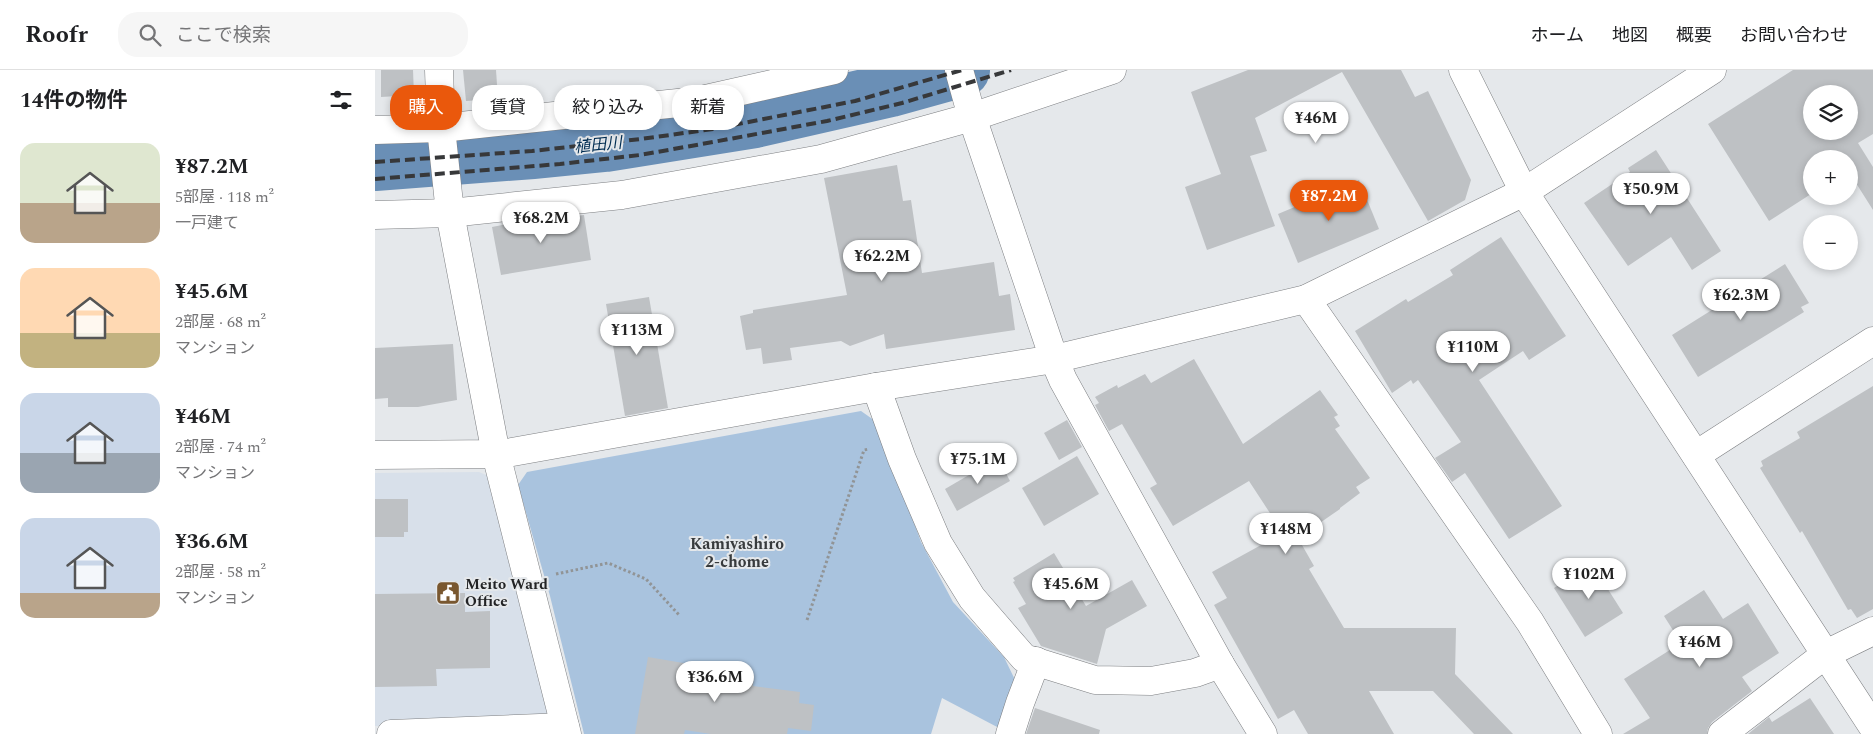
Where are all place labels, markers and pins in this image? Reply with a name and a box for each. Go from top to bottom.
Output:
pin: ¥46M [1286,102,1346,144]
pin: ¥50.9M [1610,172,1692,215]
pin: ¥87.2M [1288,180,1370,222]
pin: ¥68.2M [500,202,582,244]
pin: ¥62.2M [841,240,923,282]
pin: ¥62.3M [1700,278,1782,321]
pin: ¥113M [602,314,672,356]
pin: ¥110M [1438,330,1508,373]
pin: ¥75.1M [937,442,1019,485]
pin: ¥148M [1251,512,1321,555]
pin: ¥102M [1554,558,1624,600]
pin: ¥45.6M [1030,568,1112,610]
place label: Meito Ward Office [465,573,548,613]
public building icon: Meito Ward Office [435,580,461,606]
pin: ¥46M [1670,626,1730,668]
pin: ¥36.6M [674,660,756,703]

